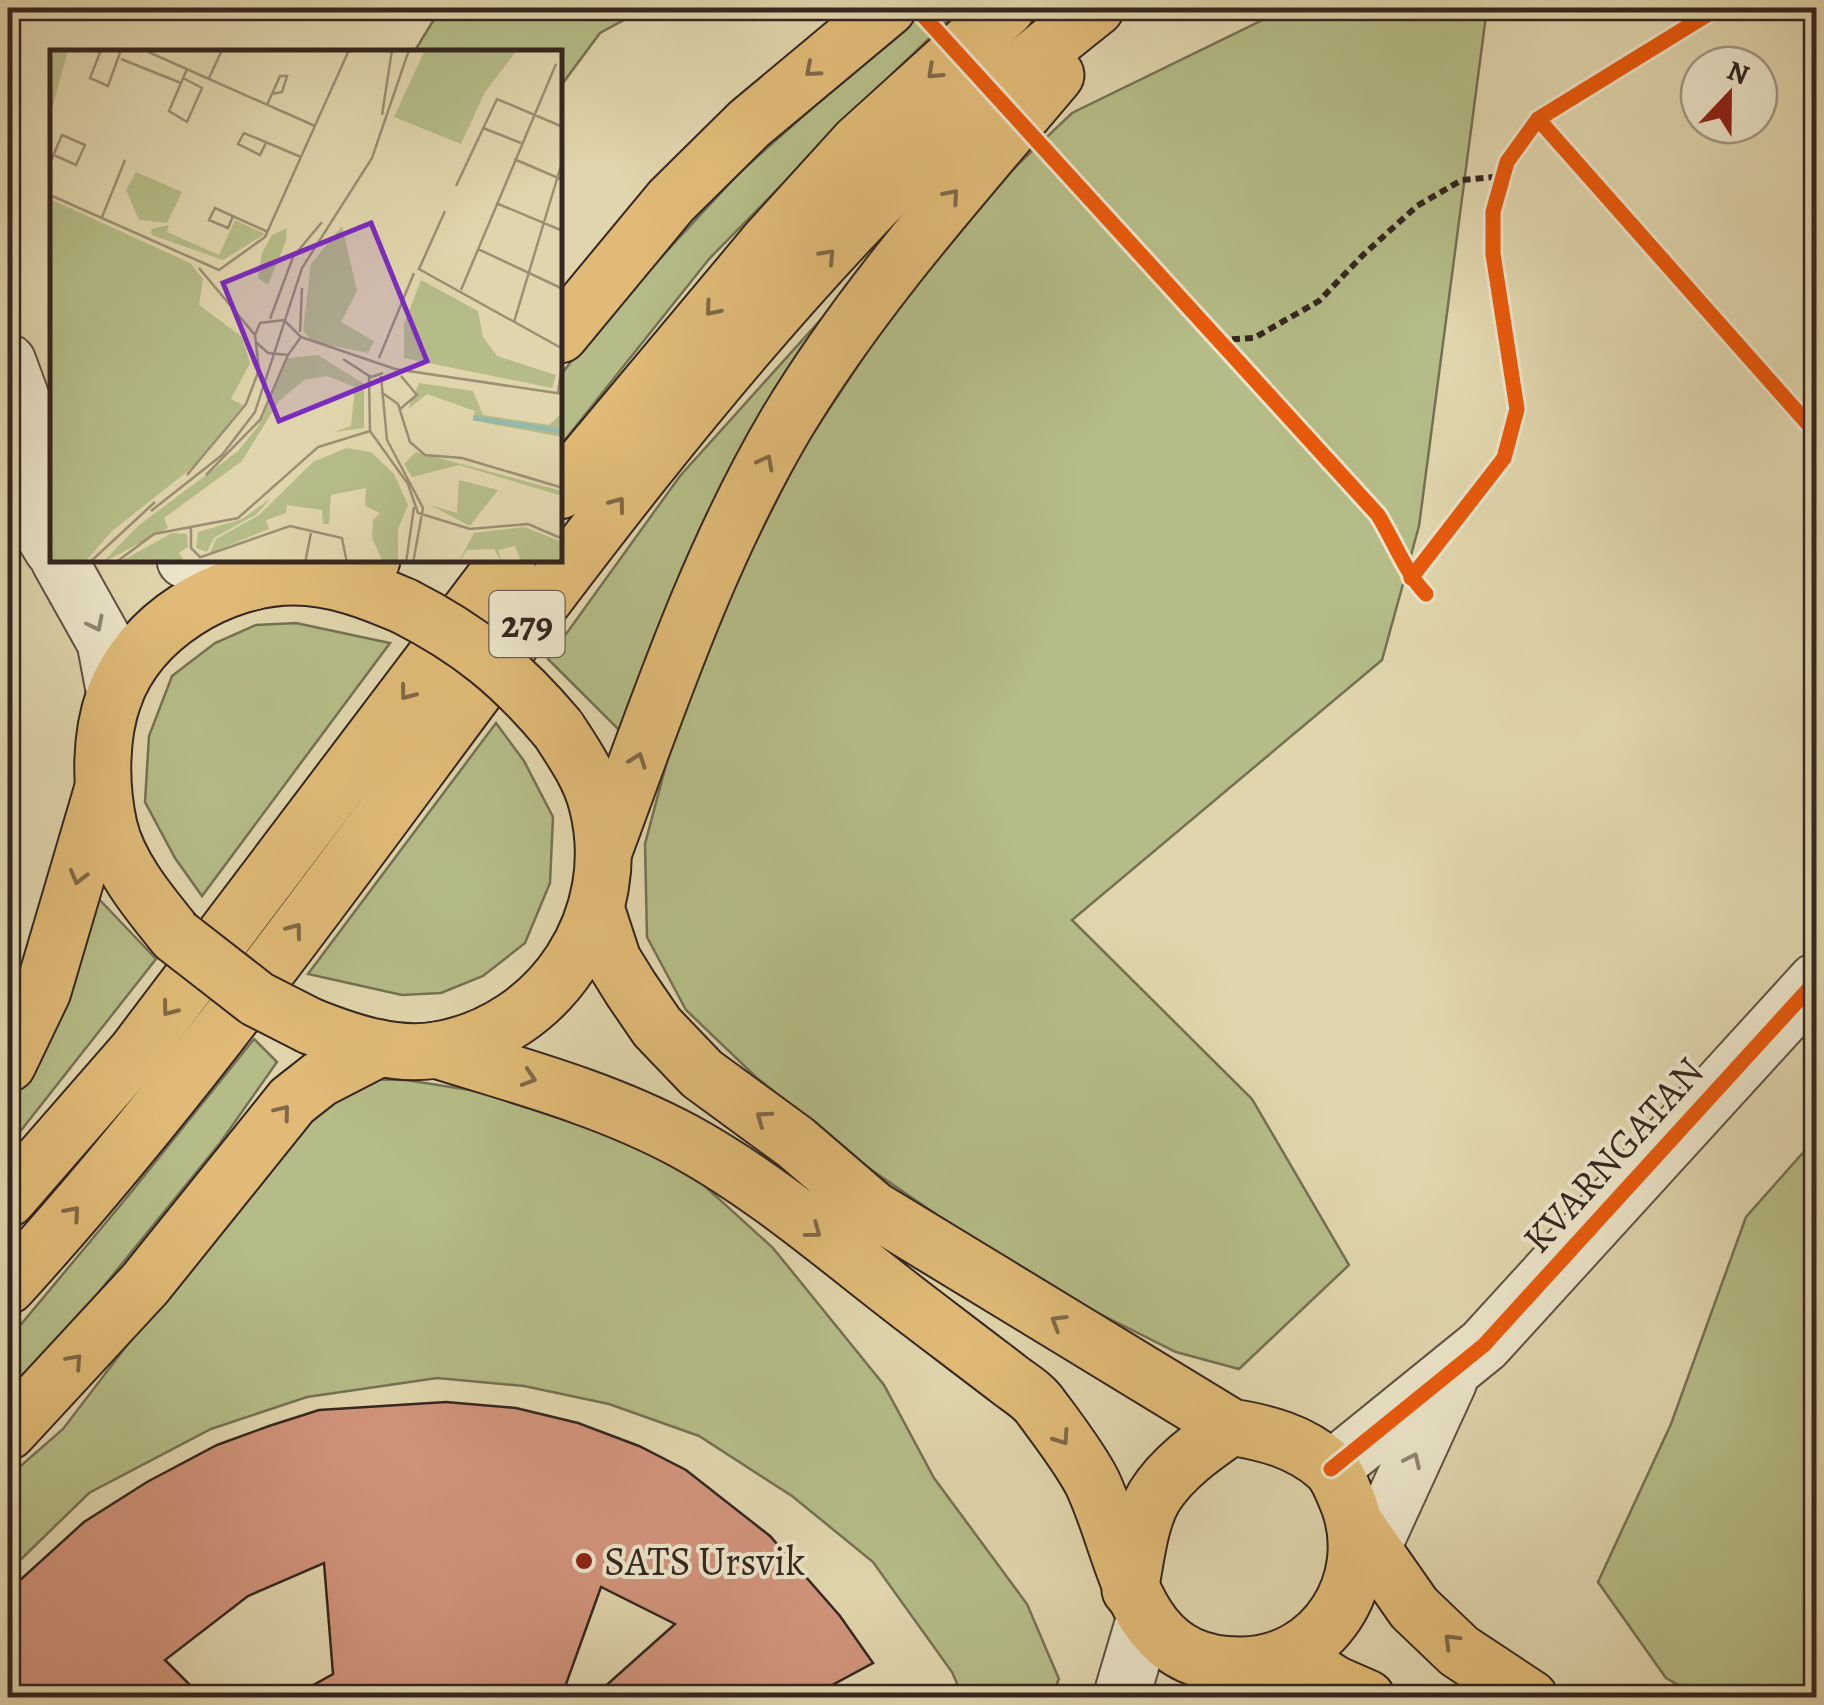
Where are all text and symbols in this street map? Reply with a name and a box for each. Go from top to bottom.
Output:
north arrow [1679,45,1779,145]
inset map [50,50,562,562]
text: N [1721,51,1755,94]
one-way arrow [806,58,824,76]
one-way arrow [927,60,946,78]
one-way arrow [941,189,959,208]
one-way arrow [816,249,834,267]
one-way arrow [705,297,723,315]
one-way arrow [754,454,774,472]
one-way arrow [606,497,623,515]
road number: 279 [490,591,564,657]
one-way arrow [84,614,103,632]
one-way arrow [401,682,418,700]
one-way arrow [626,752,647,769]
one-way arrow [69,868,90,885]
one-way arrow [284,923,301,941]
one-way arrow [163,998,180,1016]
street label: KVARNGATAN [1510,1045,1716,1265]
one-way arrow [520,1067,537,1087]
one-way arrow [271,1106,289,1124]
one-way arrow [756,1112,774,1130]
one-way arrow [61,1207,79,1225]
one-way arrow [803,1219,821,1236]
one-way arrow [1051,1315,1069,1334]
one-way arrow [63,1354,81,1373]
one-way arrow [1050,1426,1068,1445]
one-way arrow [1400,1452,1420,1470]
place label: SATS Ursvik [604,1534,805,1589]
marker: SATS Ursvik [573,1550,595,1572]
one-way arrow [1444,1635,1462,1653]

